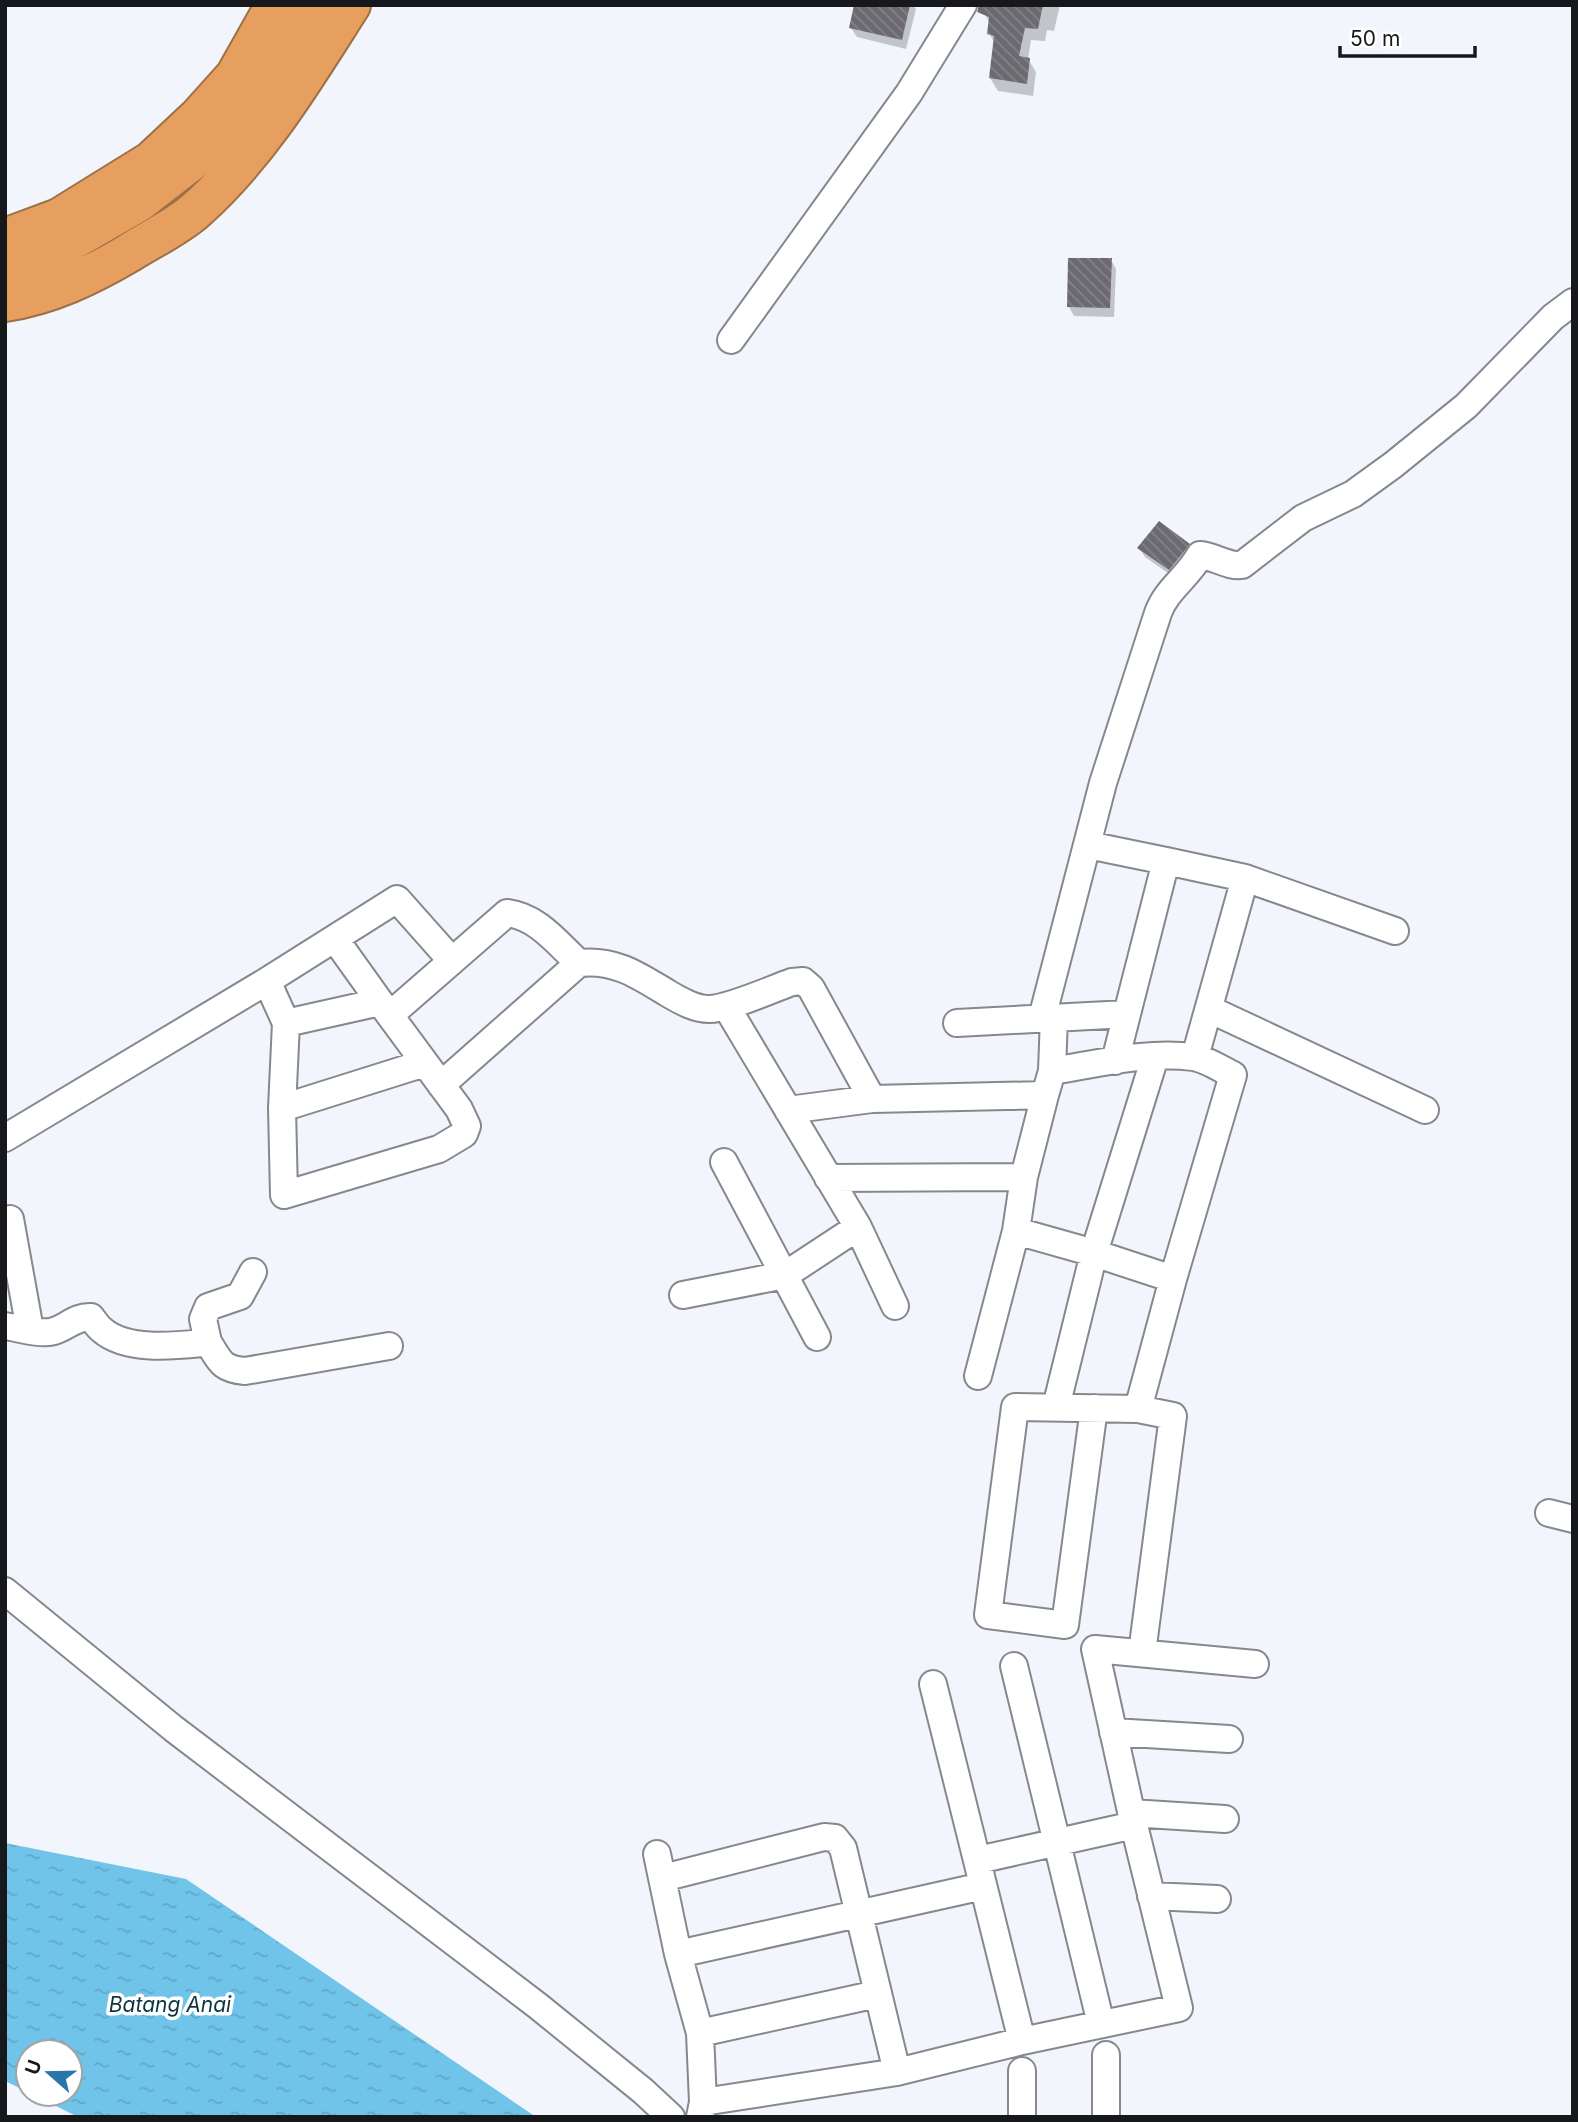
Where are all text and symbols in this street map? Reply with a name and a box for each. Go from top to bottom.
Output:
scale bar [1340,14,1475,58]
text: 50 m [1350,26,1400,51]
water label: Batang Anai [109,1992,232,2017]
north arrow [14,2038,84,2108]
text: U [20,2057,47,2078]

